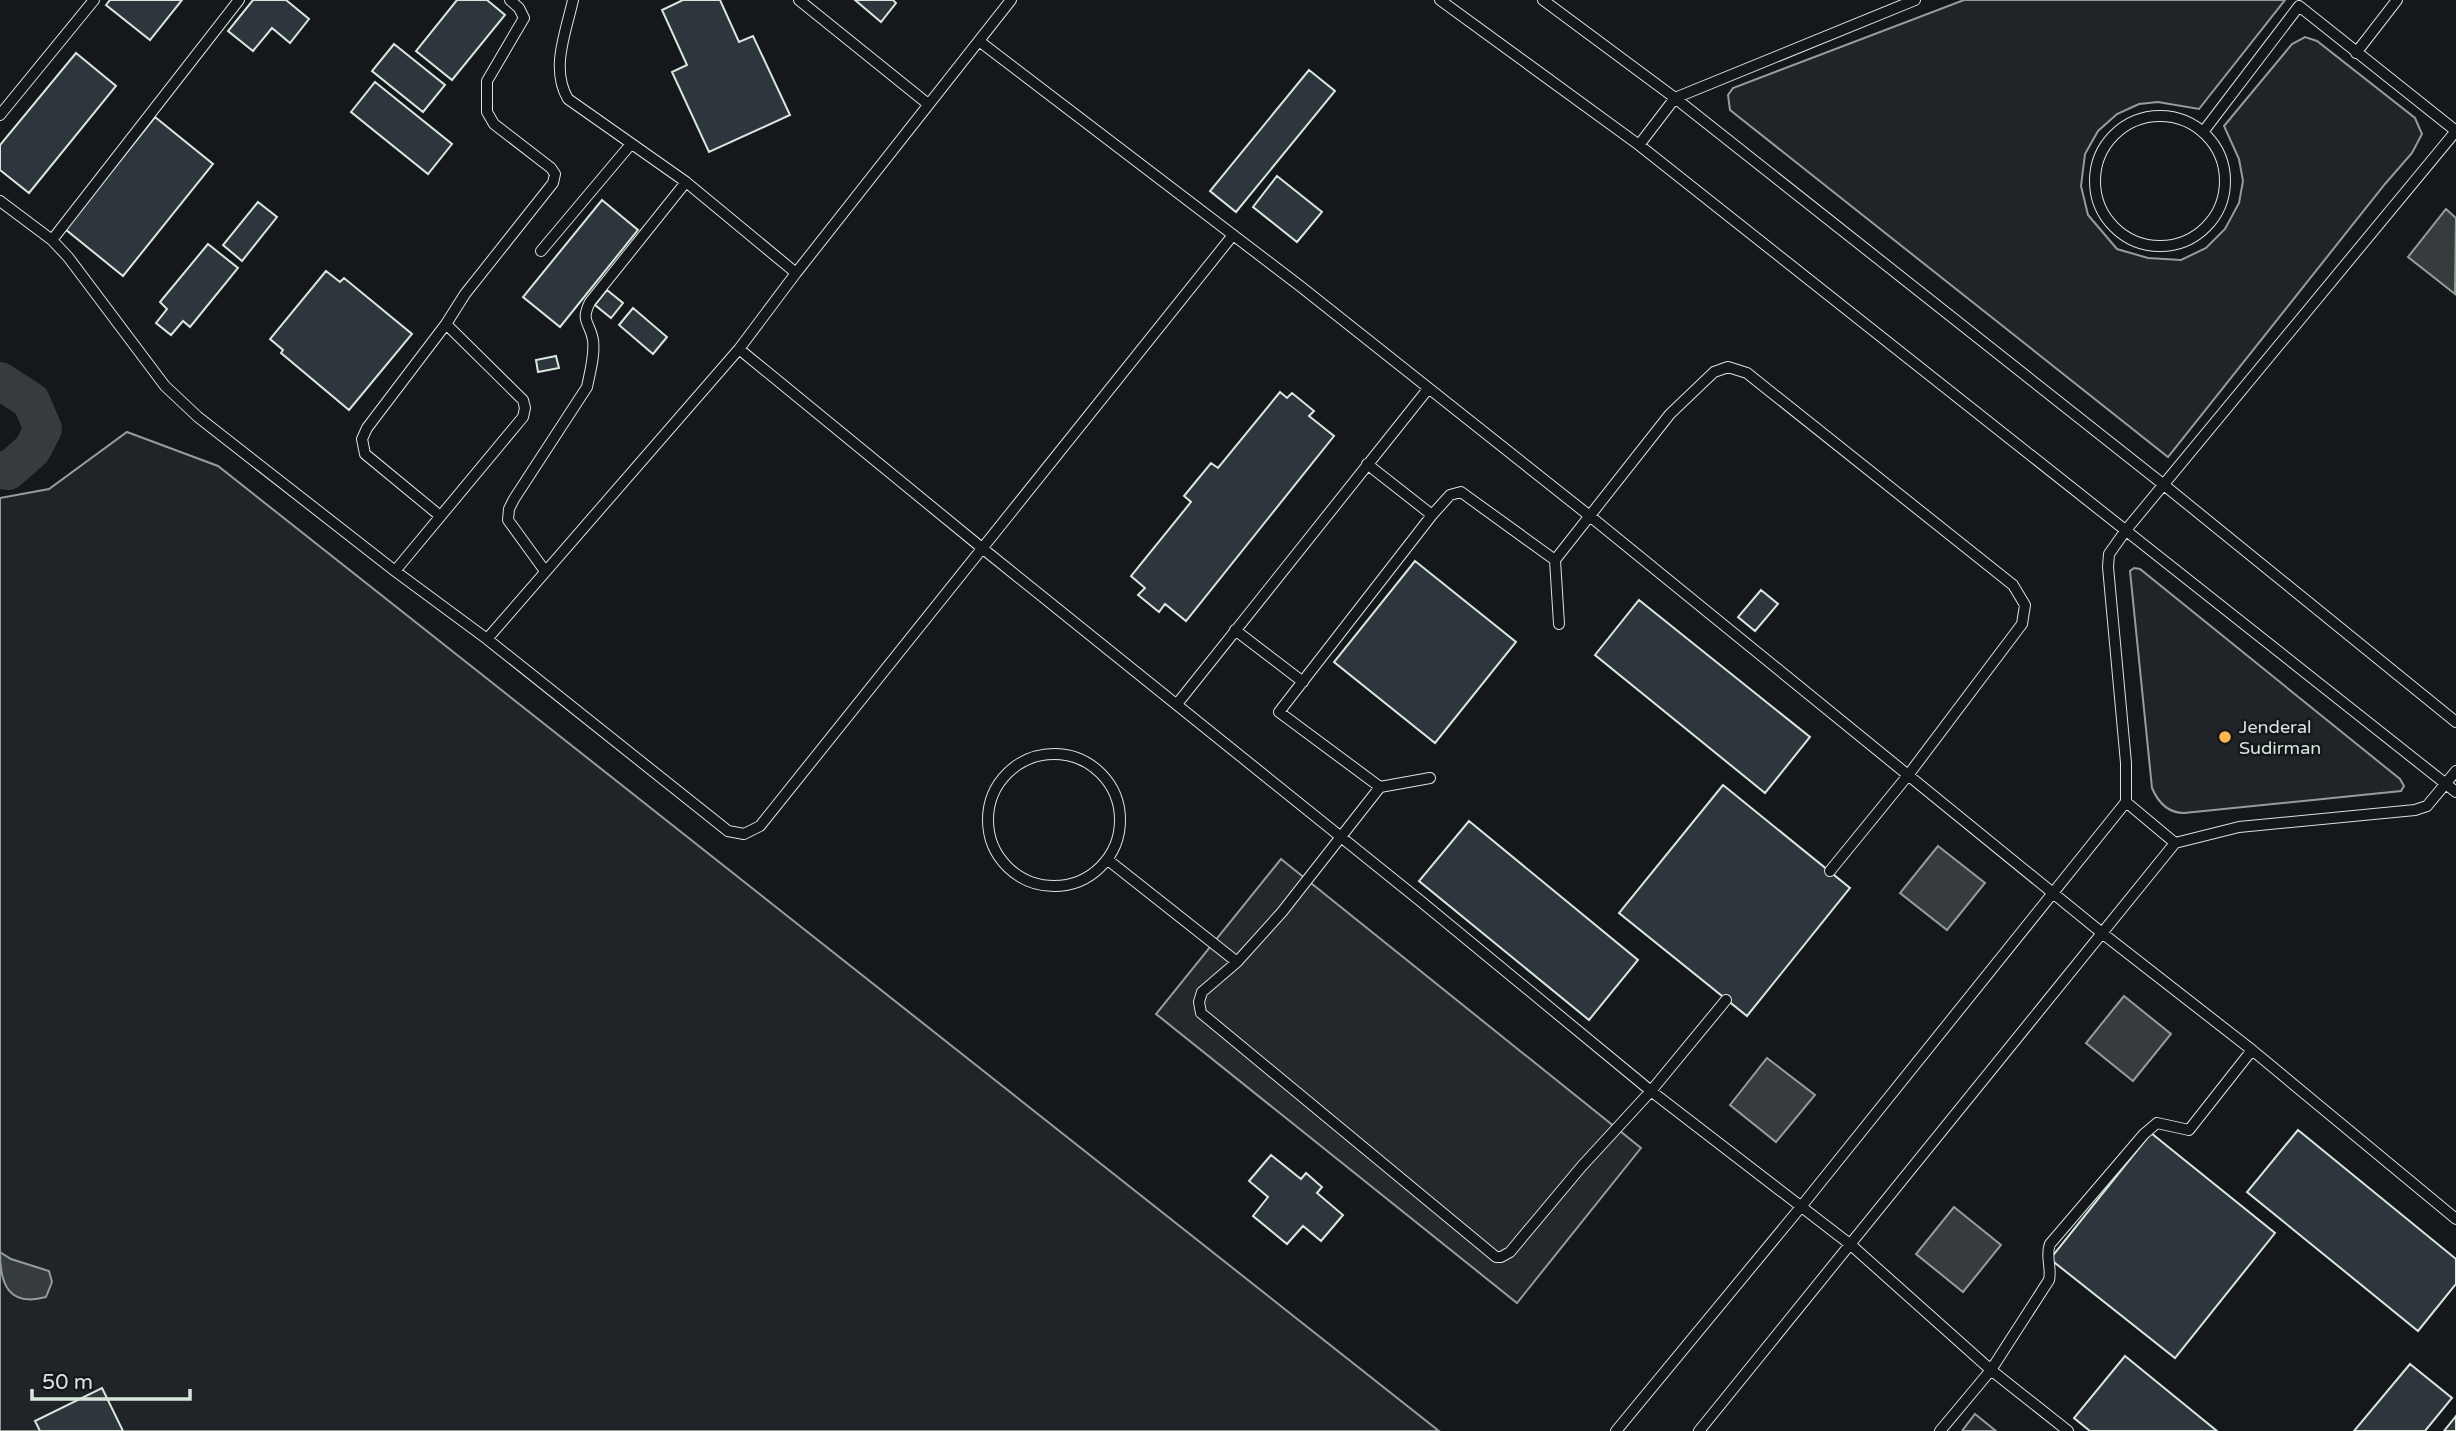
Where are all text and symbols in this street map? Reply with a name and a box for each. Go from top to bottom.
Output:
place label: Jenderal Sudirman [2239,716,2321,759]
marker: Jenderal Sudirman [2217,729,2233,745]
scale bar [32,1358,189,1402]
text: 50 m [42,1370,93,1395]

